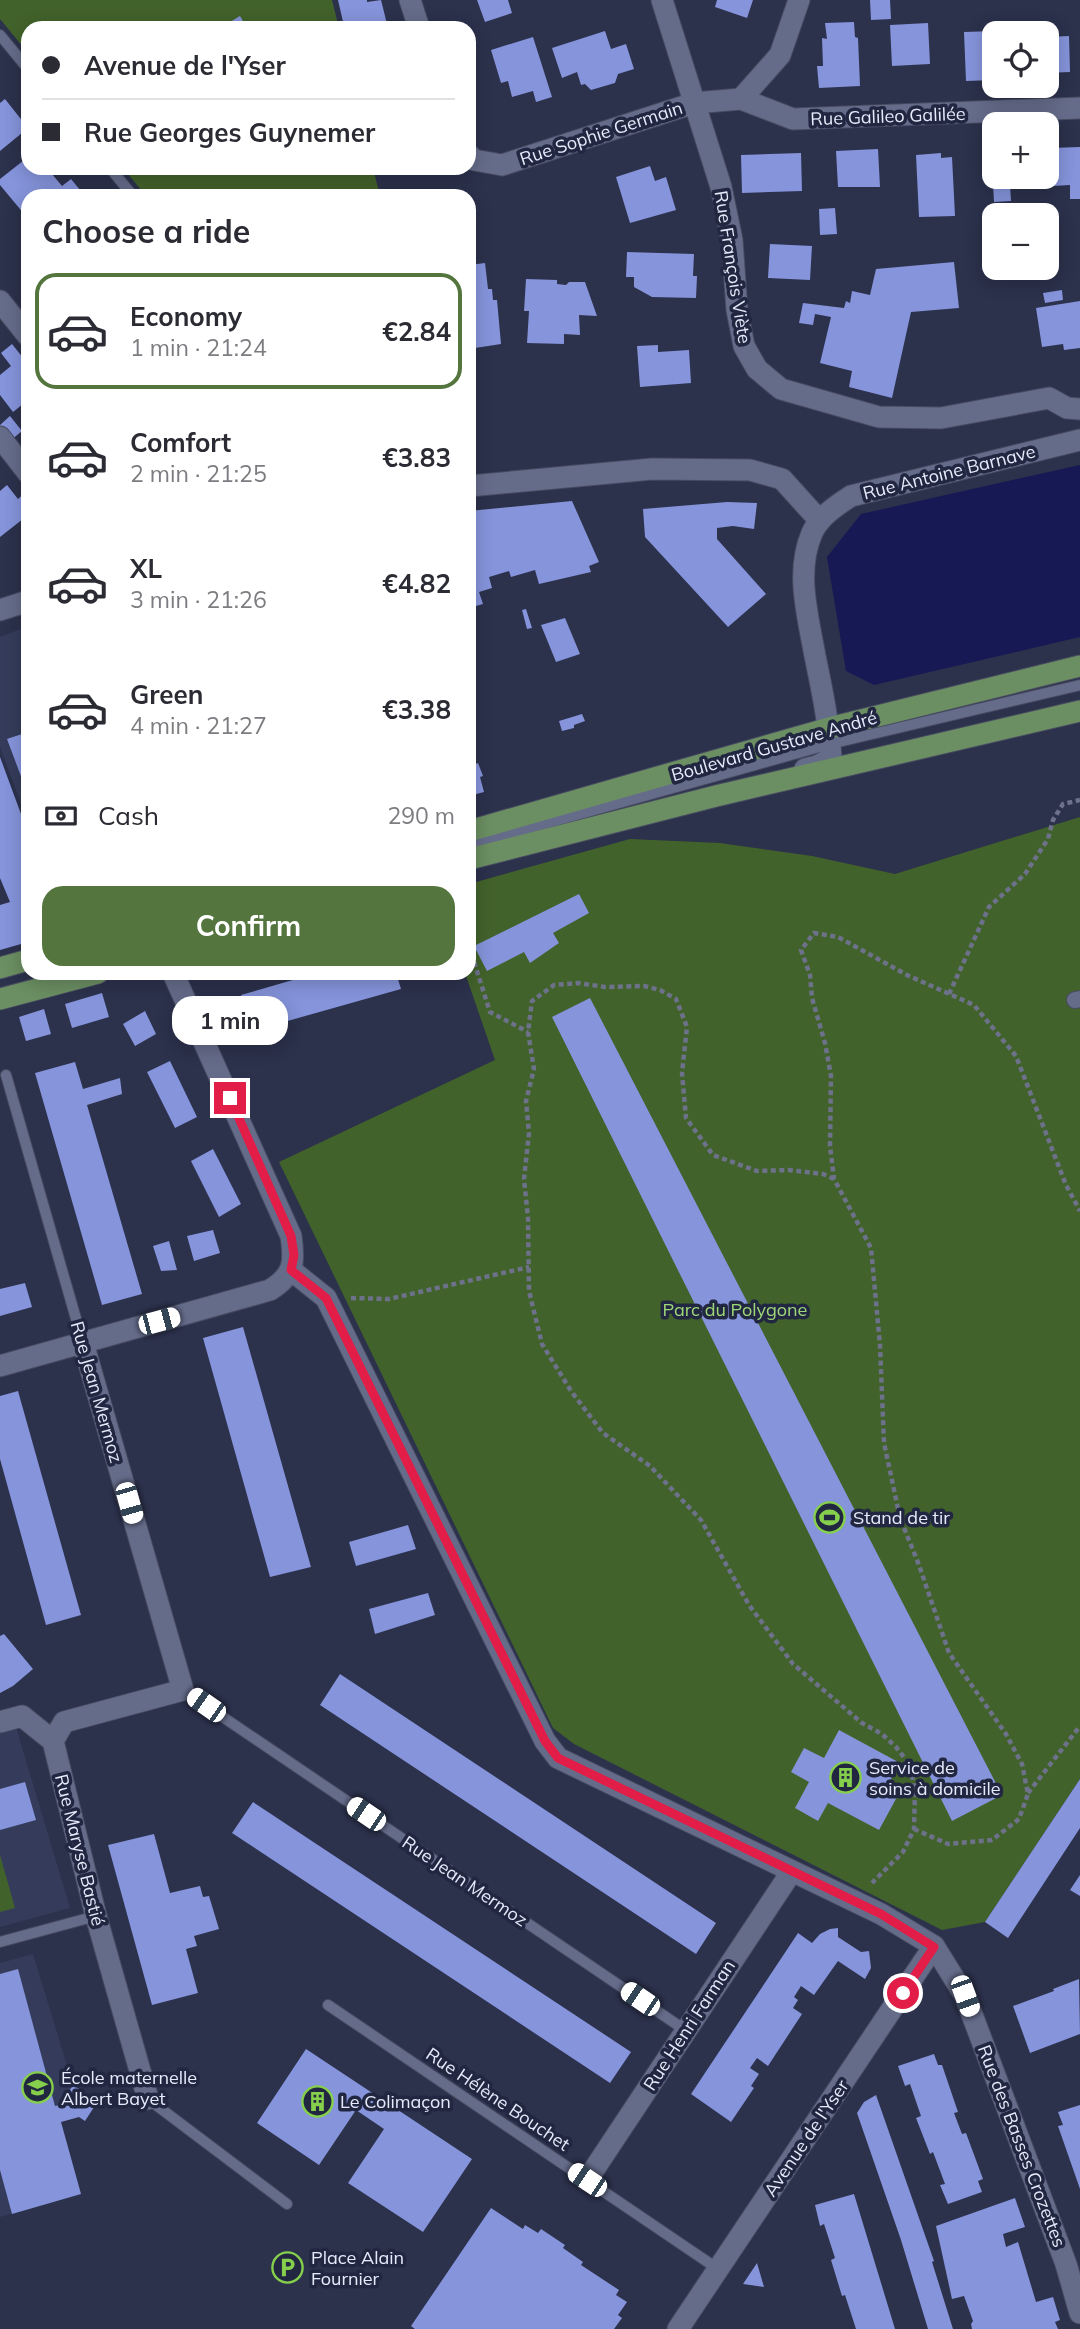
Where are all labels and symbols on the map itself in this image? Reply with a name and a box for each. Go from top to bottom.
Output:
street label: Rue Sophie Germain [517,96,685,170]
street label: Rue Galileo Galilée [810,102,966,130]
street label: Rue François Viète [710,189,756,345]
street label: Rue Antoine Barnave [860,439,1038,505]
street label: Boulevard Gustave André [668,706,880,786]
callout: 1 min [172,996,288,1046]
route end [214,1082,246,1114]
park label: Parc du Polygone [663,1298,807,1321]
car [136,1305,183,1337]
street label: Rue Jean Mermoz [66,1319,128,1465]
car [114,1480,145,1526]
sports icon: Stand de tir [813,1500,847,1534]
place label: Stand de tir [853,1506,950,1529]
car [183,1684,230,1726]
place label: Service de soins à domicile [869,1756,1001,1800]
building icon: Service de soins à domicile [829,1760,863,1794]
street label: Rue Maryse Bastié [50,1772,110,1928]
car [343,1794,390,1834]
street label: Rue Jean Mermoz [398,1831,532,1931]
street label: Rue Henri Farman [638,1955,740,2095]
car [948,1973,983,2019]
route start [887,1977,919,2009]
car [617,1979,664,2019]
street label: Rue Hélène Bouchet [422,2042,574,2156]
street label: Rue des Basses Crozettes [973,2042,1071,2250]
place label: École maternelle Albert Bayet [61,2066,197,2110]
school or university icon: École maternelle Albert Bayet [21,2070,55,2104]
street label: Avenue de l'Yser [759,2075,854,2201]
building icon: Le Colimaçon [300,2084,334,2118]
place label: Le Colimaçon [340,2090,451,2113]
car [564,2160,611,2200]
place label: Place Alain Fournier [311,2246,404,2290]
parking icon: Place Alain Fournier [271,2250,305,2284]

